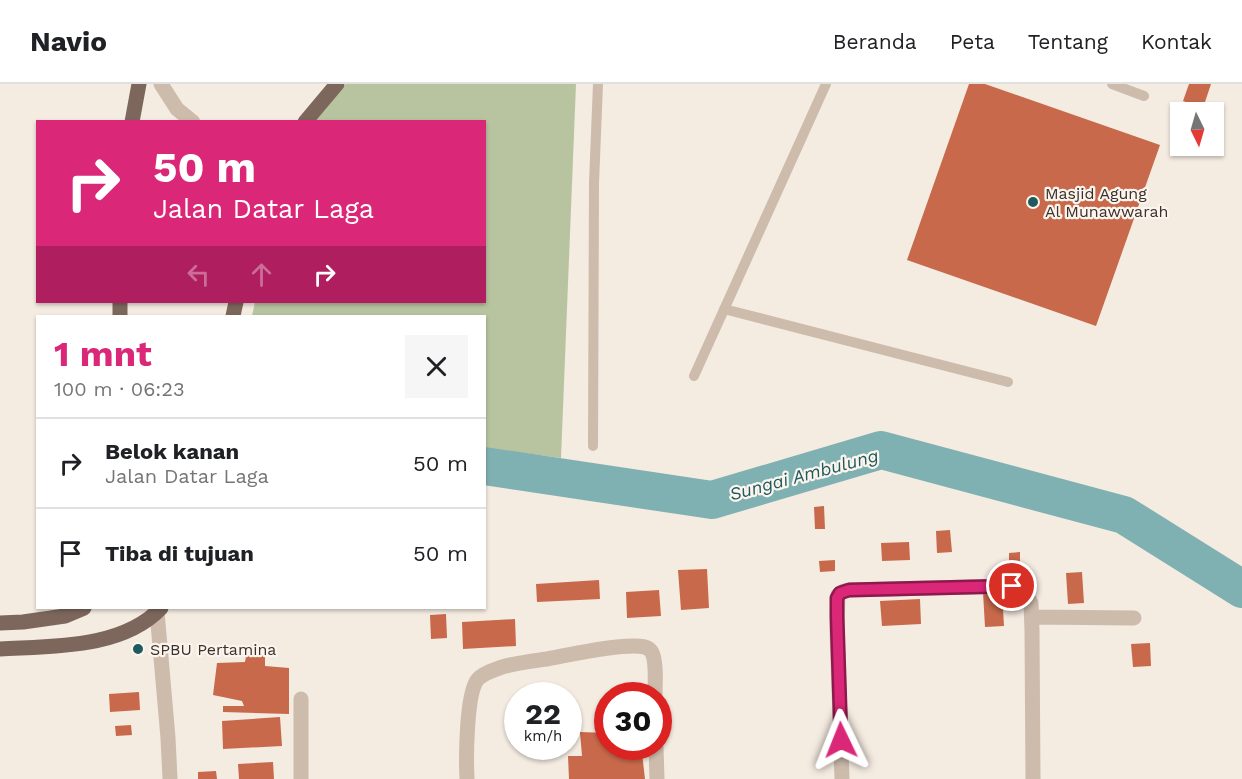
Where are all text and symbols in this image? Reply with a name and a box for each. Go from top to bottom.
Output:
text: Navio [30,25,107,58]
text: Beranda [833,29,917,54]
text: Peta [950,29,995,54]
text: Tentang [1028,29,1108,54]
text: Kontak [1141,29,1212,54]
north arrow [1170,102,1224,156]
map controls [1170,102,1224,156]
text: 50 m [153,143,256,192]
icon: right [54,144,132,222]
place label: Masjid Agung Al Munawwarah [1045,184,1168,221]
text: Jalan Datar Laga [153,193,374,225]
marker: Masjid Agung Al Munawwarah [1026,195,1040,209]
icon: left [182,258,215,291]
icon: ahead [245,258,278,291]
icon: right [308,258,341,291]
text: 1 mnt [54,333,152,375]
button: close [405,335,468,398]
text: 100 m · 06:23 [54,377,185,401]
text: Belok kanan [105,439,239,464]
water label: Sungai Ambulung [727,445,881,504]
icon: right [54,447,87,480]
text: 50 m [413,451,468,476]
text: Jalan Datar Laga [105,464,269,488]
icon: arrive [54,537,87,570]
text: Tiba di tujuan [105,541,254,566]
text: 50 m [413,541,468,566]
pin [986,560,1037,611]
icon: arrive [995,569,1028,602]
place label: SPBU Pertamina [150,640,276,659]
marker: SPBU Pertamina [131,642,145,656]
speed limit sign: 30 [594,682,672,760]
text: 22 [525,696,561,731]
position arrow [809,708,873,772]
text: km/h [524,727,562,745]

